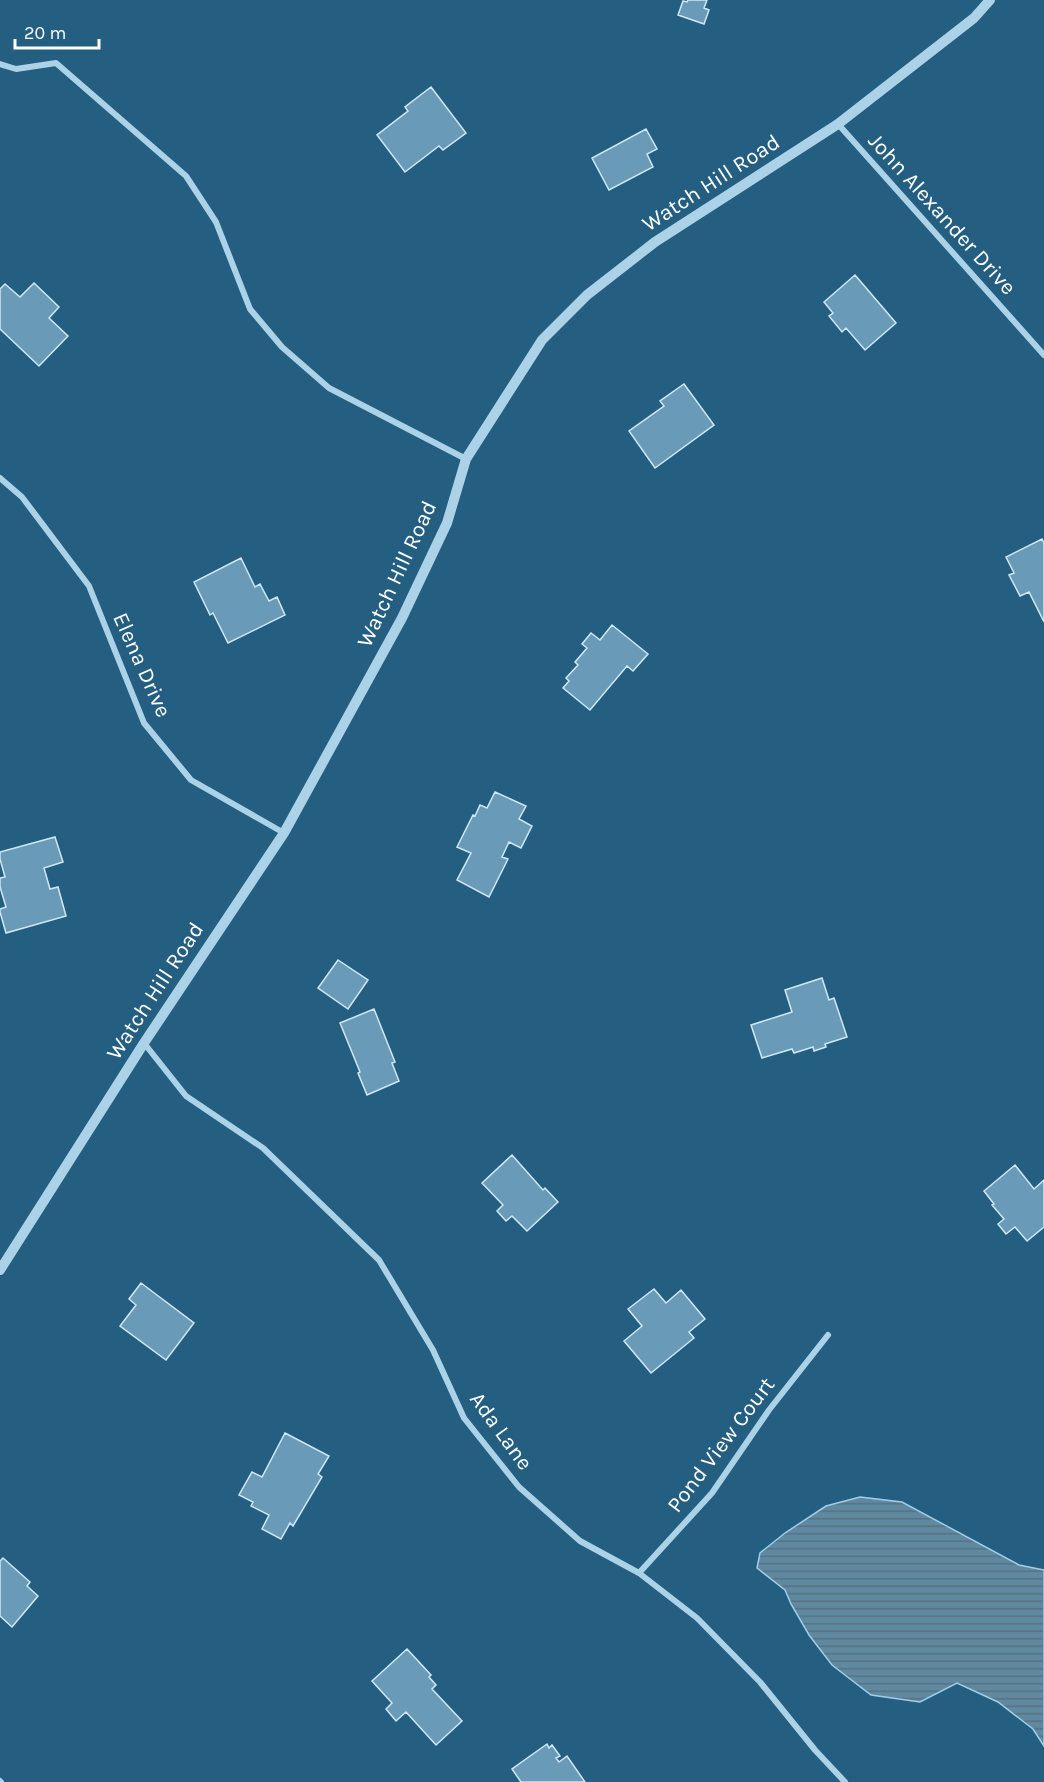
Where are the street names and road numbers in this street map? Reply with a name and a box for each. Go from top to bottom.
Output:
street label: John Alexander Drive [863,128,1021,300]
street label: Watch Hill Road [637,129,785,237]
street label: Watch Hill Road [352,497,442,651]
street label: Elena Drive [107,609,177,721]
street label: Watch Hill Road [101,917,209,1065]
street label: Pond View Court [662,1372,780,1518]
street label: Ada Lane [464,1387,538,1475]

